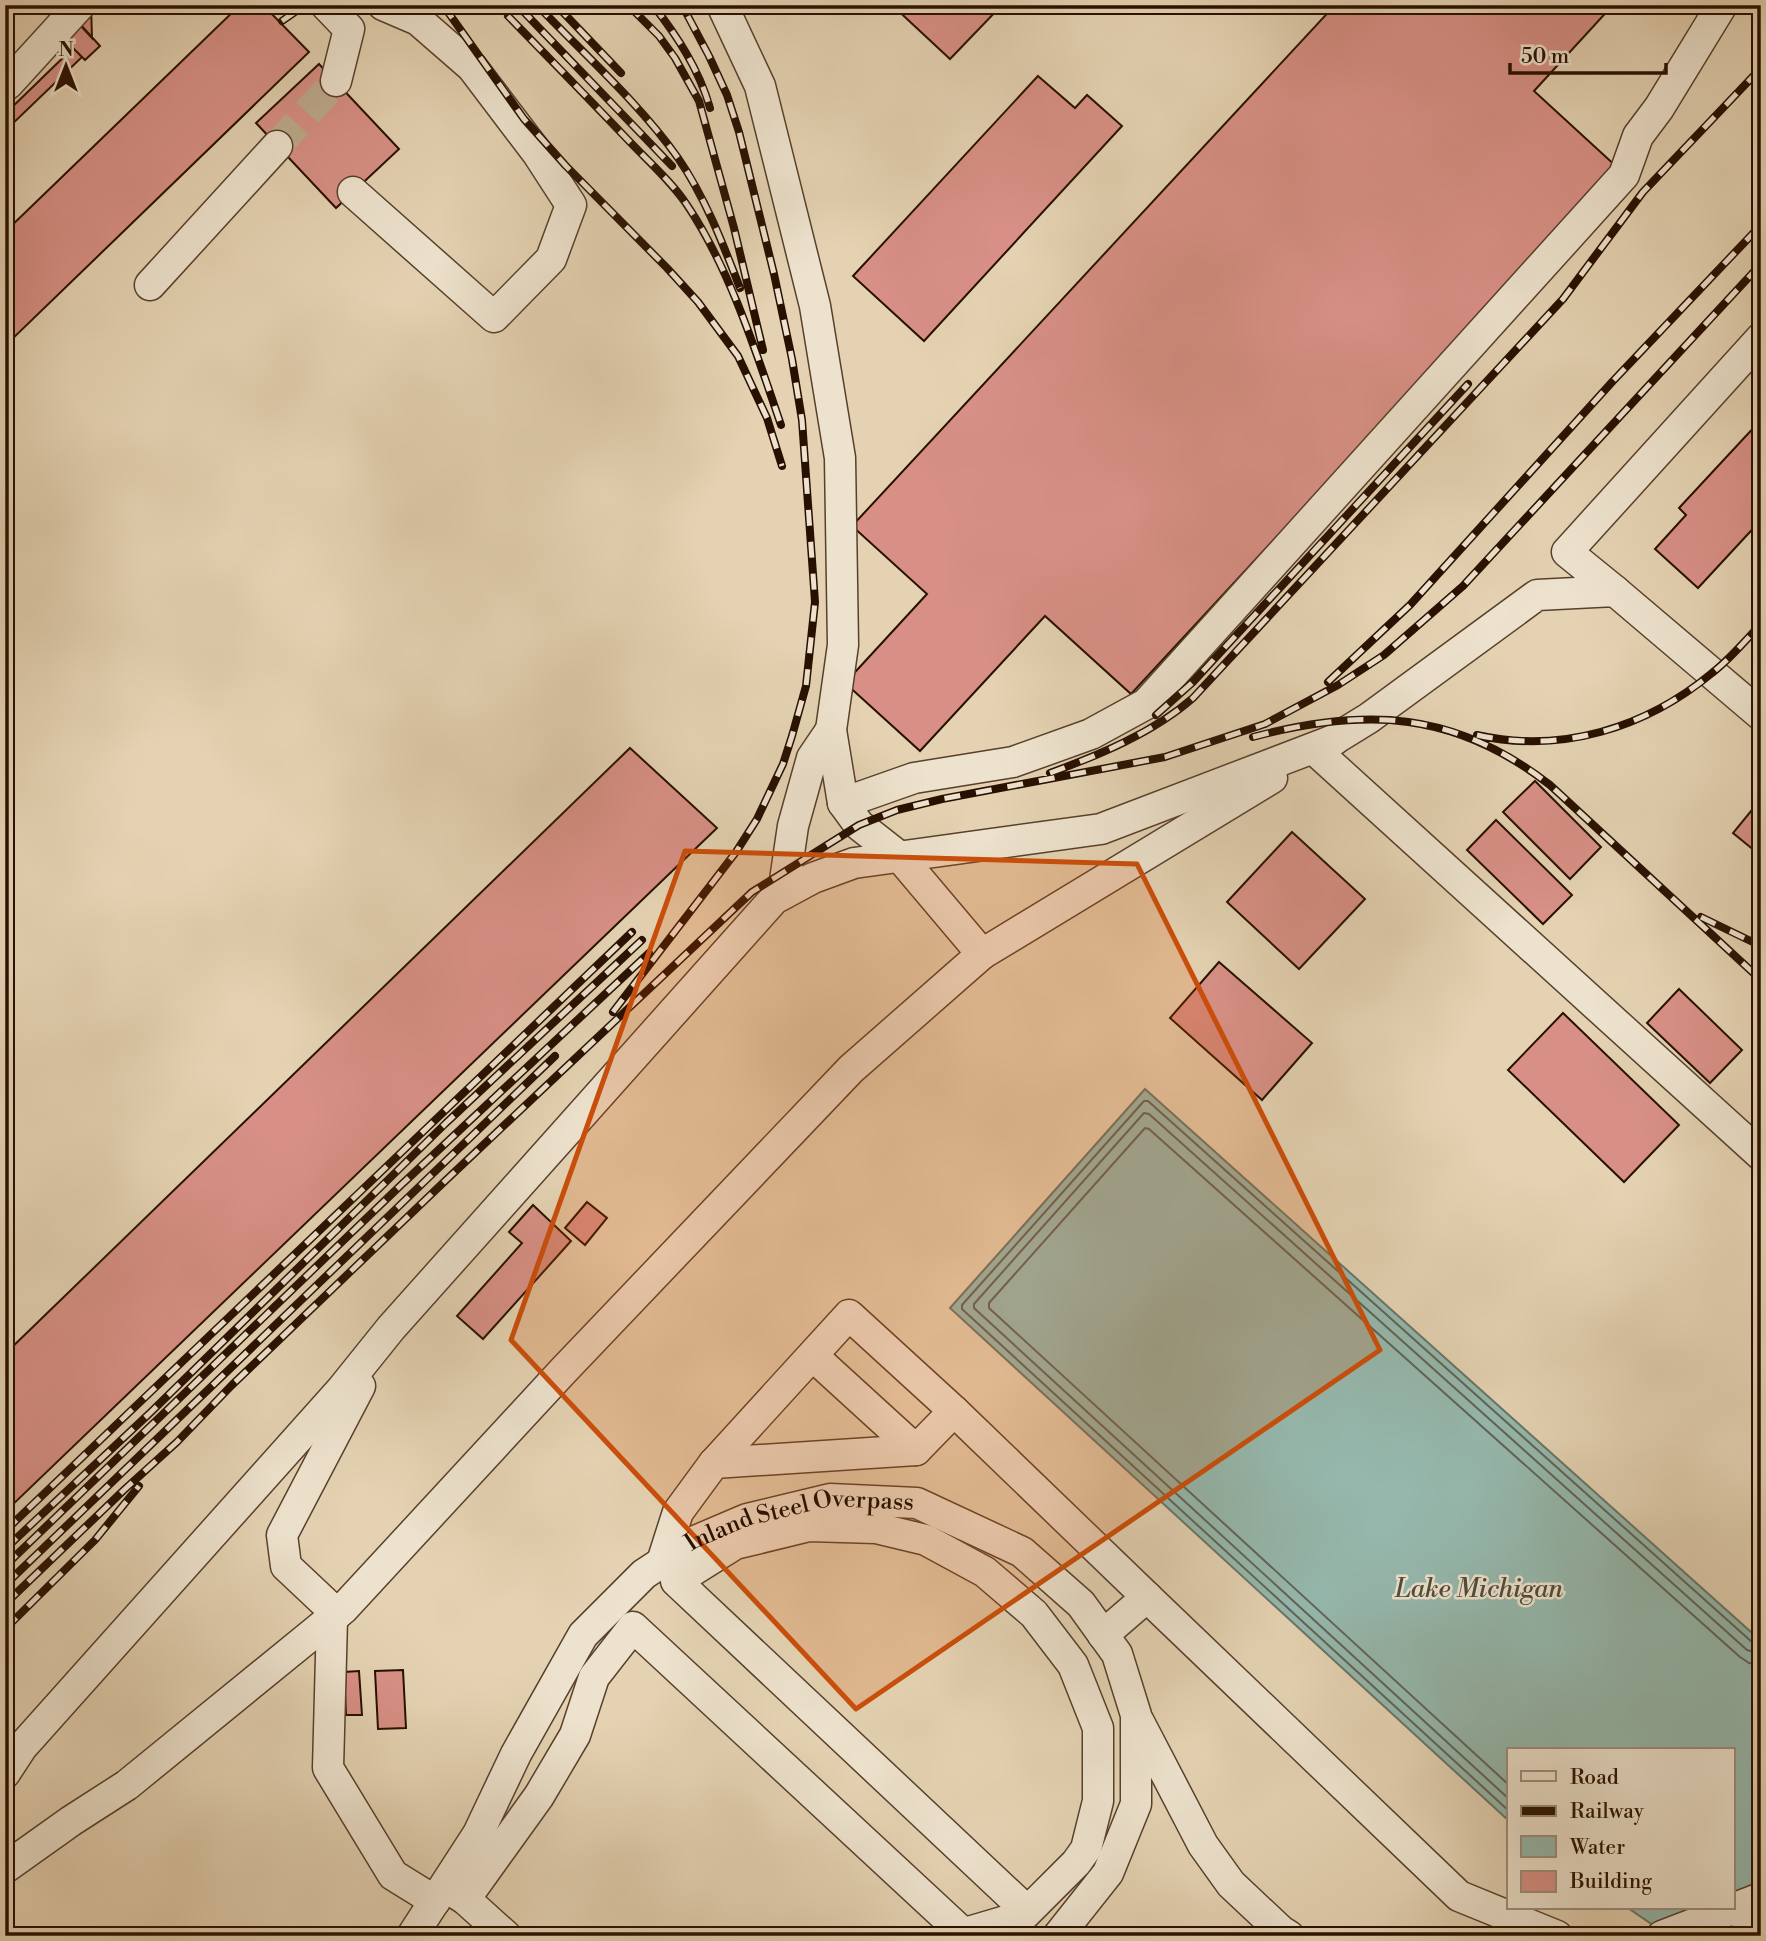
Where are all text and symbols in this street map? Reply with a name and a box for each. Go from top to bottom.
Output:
north arrow [32,32,102,102]
scale bar [1510,32,1666,76]
text: N [58,38,74,62]
text: 50 m [1521,44,1569,70]
street label: Inland Steel Overpass [679,1484,914,1558]
water label: Lake Michigan [1394,1573,1563,1605]
legend [1507,1748,1734,1910]
text: Road [1570,1765,1619,1791]
text: Railway [1570,1799,1645,1825]
text: Water [1569,1835,1625,1861]
text: Building [1569,1869,1652,1895]

